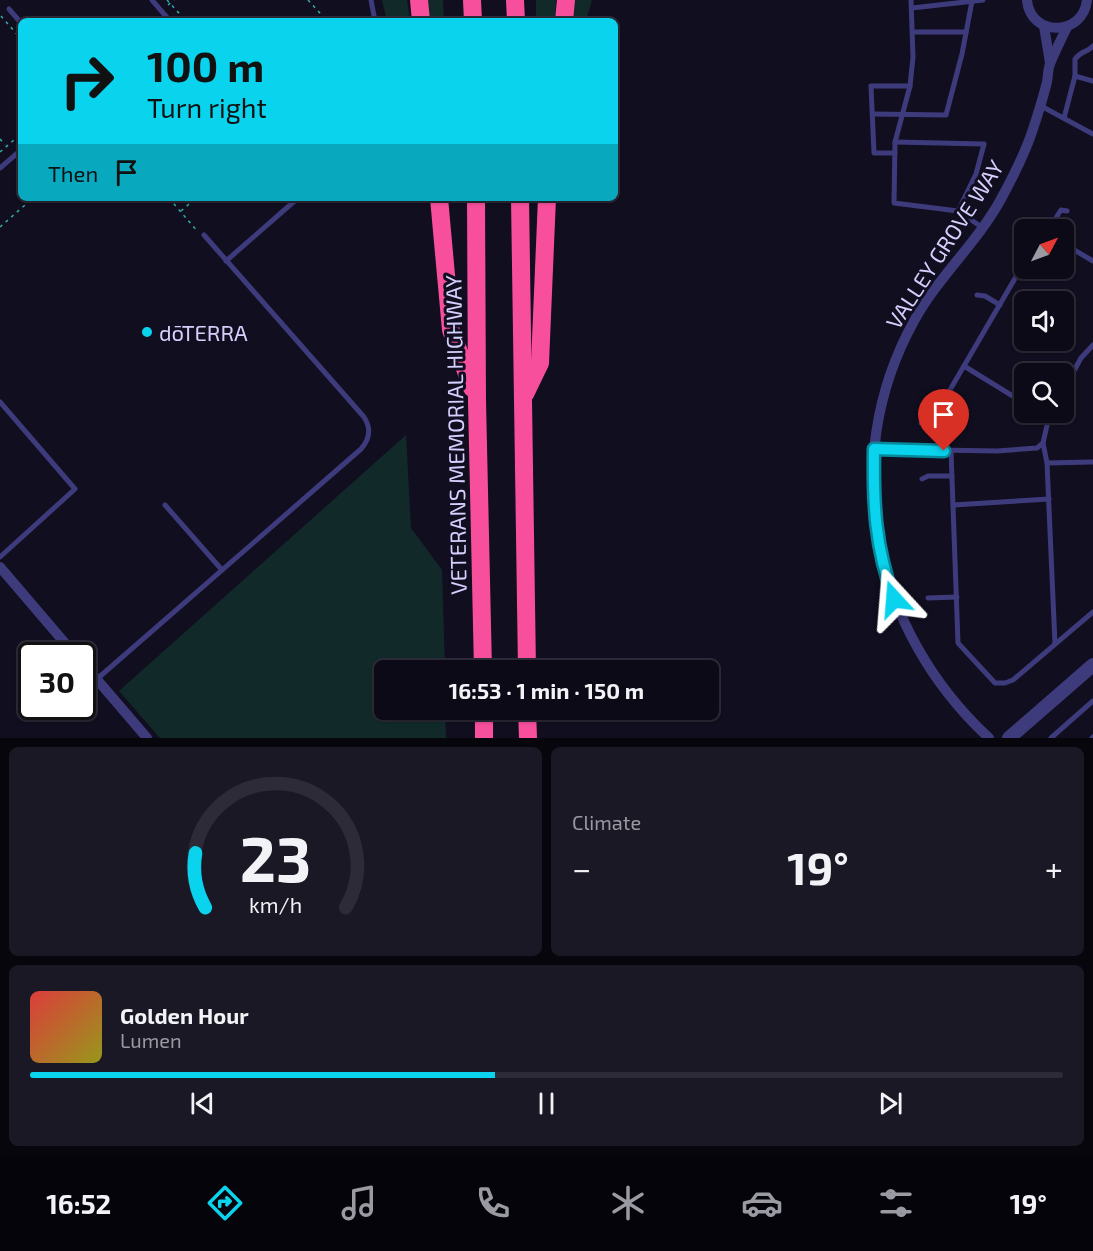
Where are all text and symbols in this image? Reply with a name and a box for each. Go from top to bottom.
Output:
text: 100 m [147,40,264,90]
icon: right [48,42,126,120]
text: Turn right [147,91,267,123]
street label: VALLEY GROVE WAY [880,154,1008,333]
icon: arrive [110,156,143,189]
text: Then [48,160,98,186]
north arrow [1014,219,1074,279]
map controls [1014,219,1074,423]
street label: VETERANS MEMORIAL HIGHWAY [439,275,471,595]
button: sound [1014,291,1074,351]
place label: dōTERRA [159,319,248,345]
marker: dōTERRA [140,325,154,339]
button: search [1014,363,1074,423]
pin [918,389,969,451]
icon: arrive [927,398,960,431]
position arrow [862,567,926,631]
speed limit sign: 30 [18,642,96,720]
text: 16:53 · 1 min · 150 m [449,677,644,703]
text: Climate [572,810,641,834]
text: 23 [240,820,311,895]
text: 19° [787,840,849,894]
text: − [572,848,591,888]
text: + [1045,848,1063,888]
text: km/h [249,893,302,918]
text: Golden Hour [120,1002,249,1028]
text: Lumen [120,1028,182,1052]
icon: previous [186,1087,219,1120]
icon: pause [530,1087,563,1120]
icon: next [874,1087,907,1120]
icon: directions [204,1182,246,1224]
icon: music [338,1182,380,1224]
icon: phone [472,1182,514,1224]
icon: climate [607,1182,649,1224]
icon: car [741,1182,783,1224]
icon: filters [875,1182,917,1224]
text: 16:52 [46,1187,111,1219]
text: 19° [1010,1187,1047,1219]

